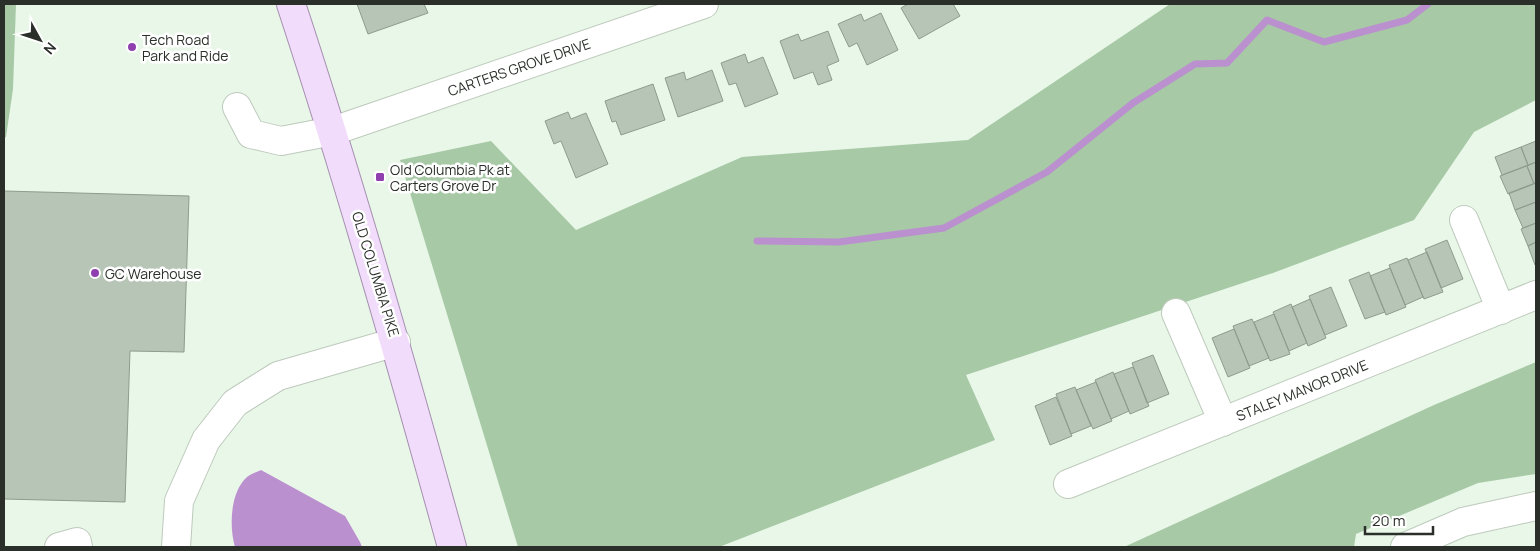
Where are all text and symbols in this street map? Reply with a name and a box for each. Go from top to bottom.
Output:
north arrow [15,15,65,65]
place label: Tech Road Park and Ride [142,30,228,65]
street label: CARTERS GROVE DRIVE [445,34,593,100]
text: N [40,39,61,59]
marker: Tech Road Park and Ride [126,41,138,53]
place label: Old Columbia Pk at Carters Grove Dr [390,160,510,195]
marker: Old Columbia Pk at Carters Grove Dr [374,171,386,183]
street label: OLD COLUMBIA PIKE [348,209,404,339]
place label: GC Warehouse [105,264,201,283]
marker: GC Warehouse [89,267,101,279]
street label: STALEY MANOR DRIVE [1233,355,1371,425]
scale bar [1365,504,1432,536]
text: 20 m [1372,510,1405,531]

